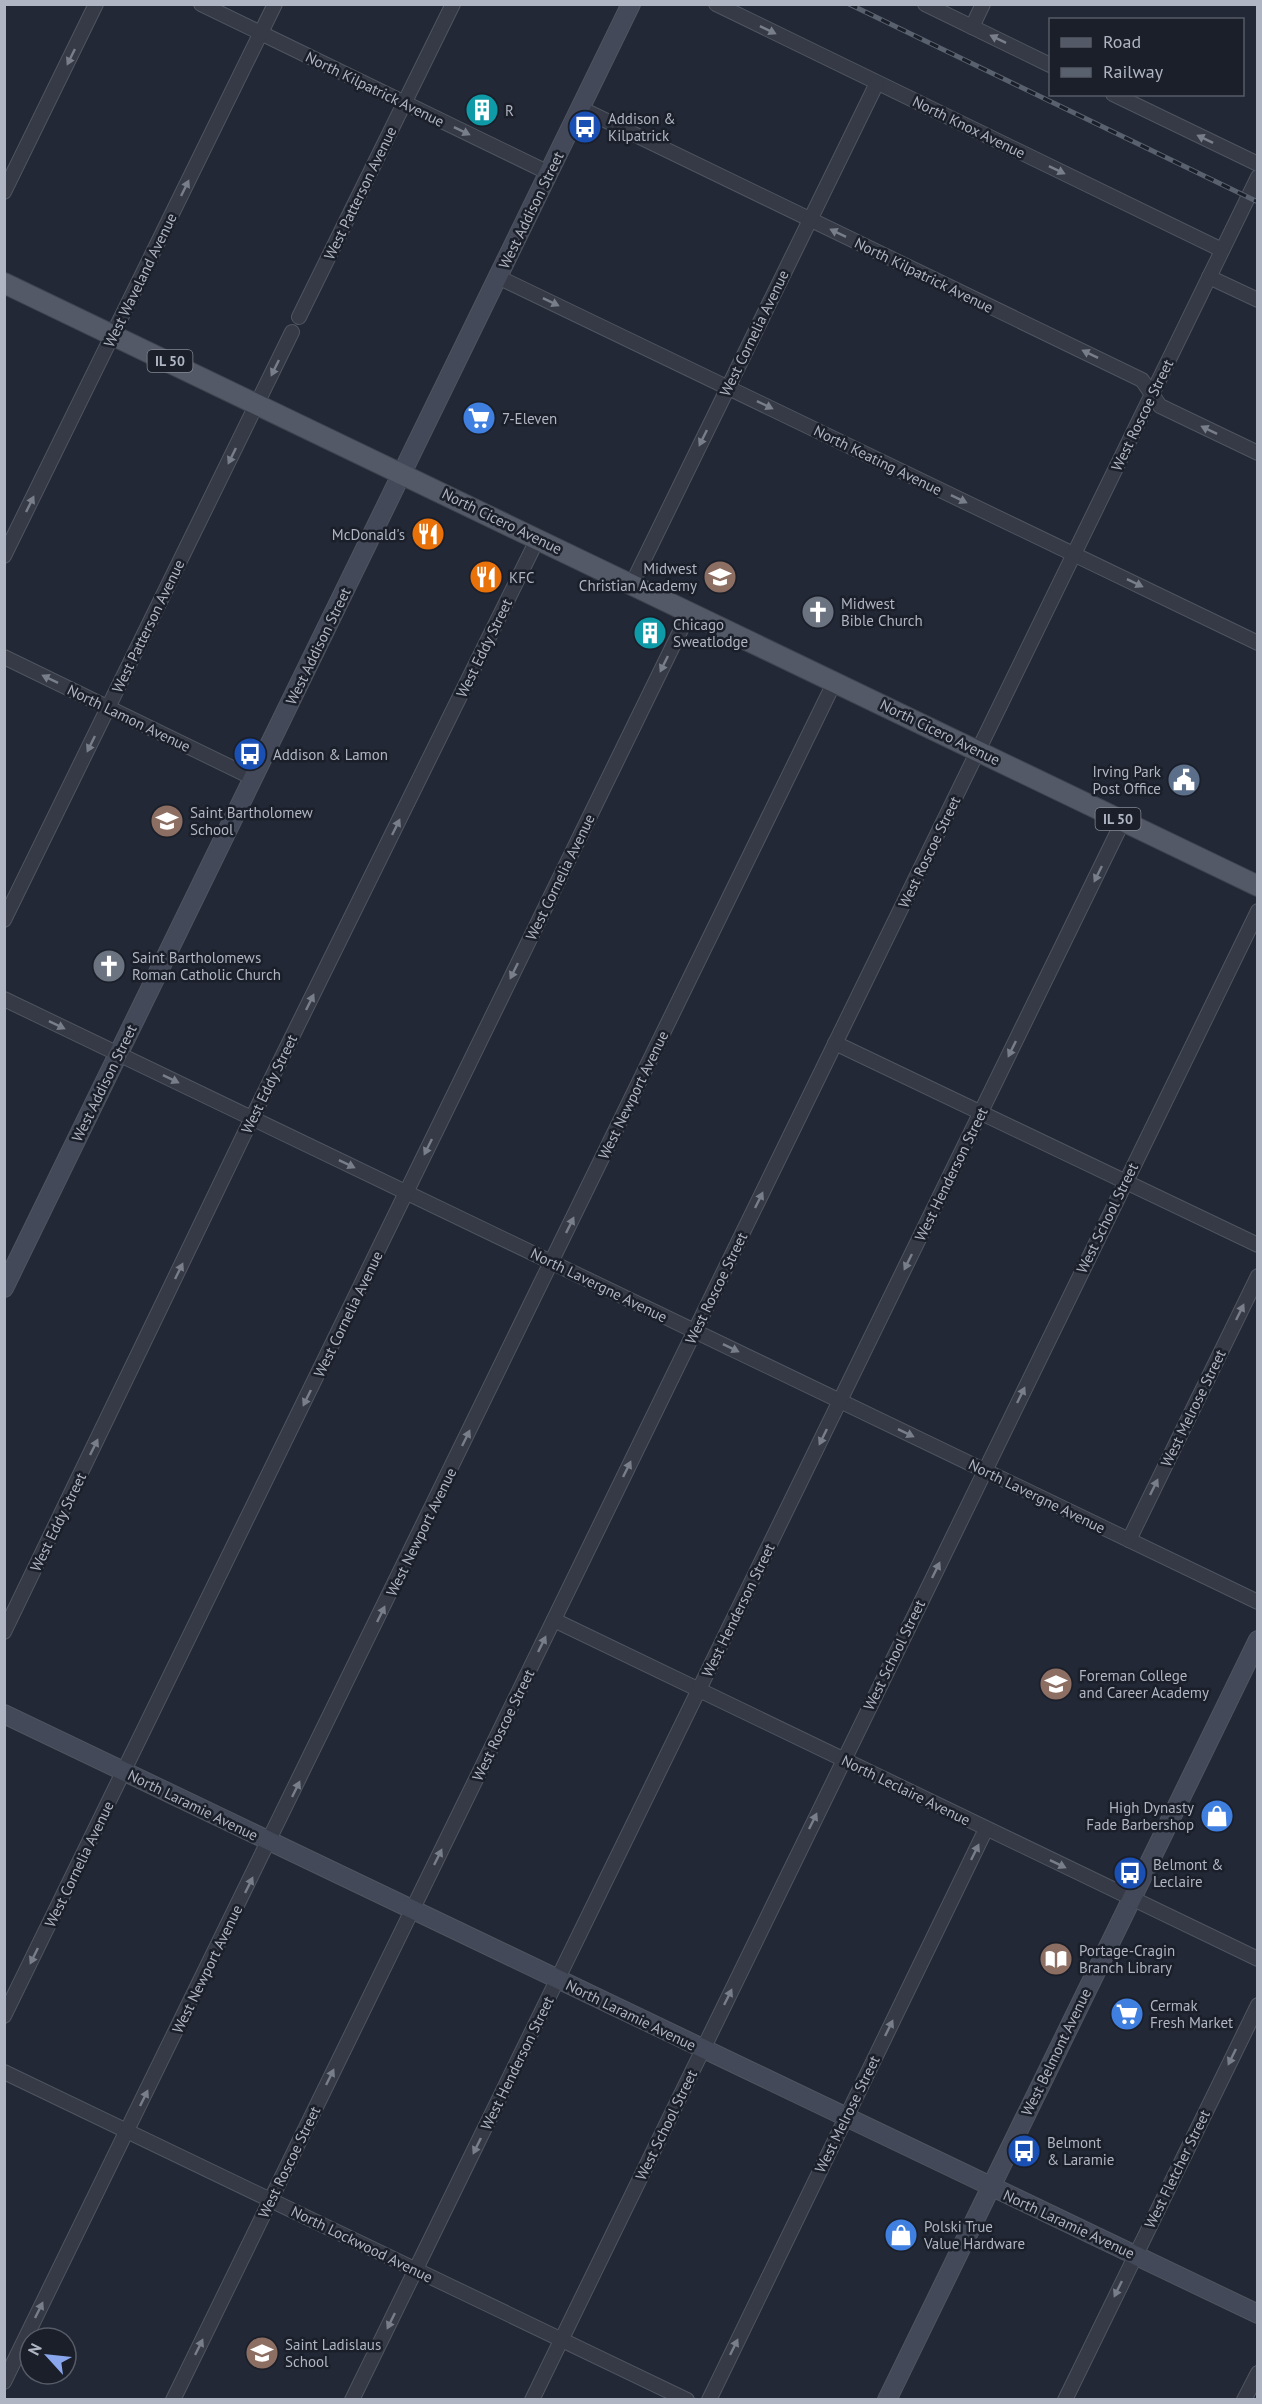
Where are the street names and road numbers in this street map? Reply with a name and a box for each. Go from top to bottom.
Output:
street label: North Kilpatrick Avenue [302,47,448,131]
street label: North Knox Avenue [909,91,1029,163]
street label: West Patterson Avenue [320,123,400,263]
street label: West Addison Street [494,148,568,272]
street label: West Waveland Avenue [99,210,181,350]
street label: North Kilpatrick Avenue [851,233,997,317]
street label: West Cornelia Avenue [715,267,793,399]
road number: IL 50 [148,350,192,372]
street label: West Roscoe Street [1107,356,1177,474]
street label: North Keating Avenue [811,421,945,499]
street label: North Cicero Avenue [439,484,565,558]
street label: West Patterson Avenue [108,556,188,696]
street label: West Addison Street [281,584,355,708]
street label: West Eddy Street [452,595,516,701]
street label: North Lamon Avenue [64,680,194,756]
street label: North Cicero Avenue [877,695,1003,769]
street label: West Roscoe Street [894,793,964,911]
road number: IL 50 [1096,808,1140,830]
street label: West Cornelia Avenue [521,811,599,943]
street label: West Addison Street [67,1021,141,1145]
street label: West Newport Avenue [594,1028,672,1162]
street label: West Eddy Street [237,1031,301,1137]
street label: West Henderson Street [910,1104,992,1244]
street label: West School Street [1072,1160,1142,1276]
street label: West Roscoe Street [681,1229,751,1347]
street label: North Lavergne Avenue [527,1244,671,1326]
street label: West Cornelia Avenue [309,1248,387,1380]
street label: West Melrose Street [1156,1346,1230,1470]
street label: North Lavergne Avenue [965,1455,1109,1537]
street label: West Newport Avenue [382,1465,460,1599]
street label: West Eddy Street [26,1469,90,1575]
street label: West Henderson Street [697,1540,779,1680]
street label: West School Street [859,1597,929,1713]
street label: West Roscoe Street [468,1666,538,1784]
street label: North Leclaire Avenue [838,1751,974,1829]
street label: North Laramie Avenue [125,1765,261,1845]
street label: West Cornelia Avenue [40,1798,118,1930]
street label: West Newport Avenue [168,1902,246,2036]
street label: North Laramie Avenue [563,1975,699,2055]
street label: West Belmont Avenue [1017,1985,1095,2119]
street label: West Henderson Street [476,1993,558,2133]
street label: West Melrose Street [810,2052,884,2176]
street label: West School Street [631,2067,701,2183]
street label: West Roscoe Street [254,2103,324,2221]
street label: West Fletcher Street [1140,2107,1214,2231]
street label: North Laramie Avenue [1000,2185,1138,2263]
street label: North Lockwood Avenue [288,2201,436,2287]

